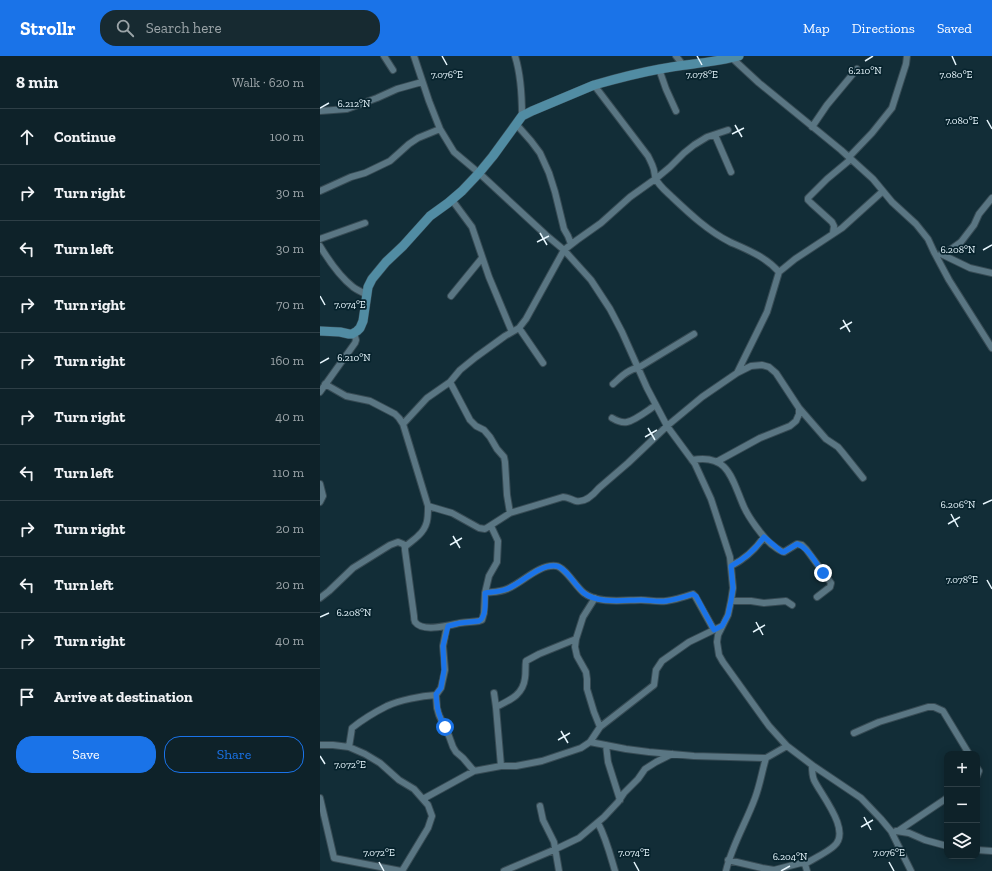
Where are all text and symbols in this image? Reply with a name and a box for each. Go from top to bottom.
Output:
search box [100,10,380,46]
text: Strollr [20,17,76,40]
icon: search [114,17,136,39]
text: Search here [146,19,222,37]
text: Map [803,20,830,37]
text: Directions [852,20,915,37]
text: Saved [937,20,972,37]
text: 6.210°N [848,65,882,77]
text: 7.076°E [431,69,463,81]
text: 7.078°E [686,69,718,81]
text: 7.080°E [940,69,973,81]
text: 8 min [16,72,58,92]
text: Walk · 620 m [232,75,304,90]
text: 6.212°N [338,98,371,110]
text: 7.080°E [946,115,979,127]
icon: ahead [16,126,38,148]
text: Continue [54,128,116,146]
text: 100 m [270,129,304,144]
icon: right [16,182,38,204]
text: Turn right [54,184,125,202]
text: 30 m [276,185,304,200]
icon: left [16,238,38,260]
text: Turn left [54,240,114,258]
text: 30 m [276,241,304,256]
text: 6.208°N [941,244,976,256]
icon: right [16,294,38,316]
text: Turn right [54,296,125,314]
text: 70 m [276,297,304,312]
text: 7.074°E [334,299,366,311]
icon: right [16,350,38,372]
text: Turn right [54,352,125,370]
text: 6.210°N [337,352,371,364]
text: 160 m [270,353,304,368]
icon: right [16,406,38,428]
text: Turn right [54,408,125,426]
text: 40 m [275,409,304,424]
icon: left [16,462,38,484]
text: Turn left [54,464,114,482]
text: 110 m [272,465,304,480]
text: 6.206°N [941,499,976,511]
icon: right [16,518,38,540]
text: Turn right [54,520,125,538]
text: 20 m [276,521,304,536]
route end [814,564,832,582]
icon: left [16,574,38,596]
text: 7.078°E [946,574,978,586]
text: Turn left [54,576,114,594]
text: 20 m [276,577,304,592]
text: 6.208°N [337,607,372,619]
icon: right [16,630,38,652]
text: Turn right [54,632,125,650]
text: 40 m [275,633,304,648]
icon: arrive [16,686,38,708]
text: Arrive at destination [54,688,193,706]
route start [436,718,454,736]
button: Save [16,736,156,773]
button: Share [164,736,304,773]
map controls [944,751,980,859]
button: + [944,751,980,787]
text: 7.072°E [334,759,366,771]
button: − [944,787,980,823]
button: layers [944,823,980,859]
text: 7.072°E [363,847,395,859]
text: 7.074°E [618,847,650,859]
text: 7.076°E [873,847,905,859]
text: 6.204°N [773,851,808,863]

